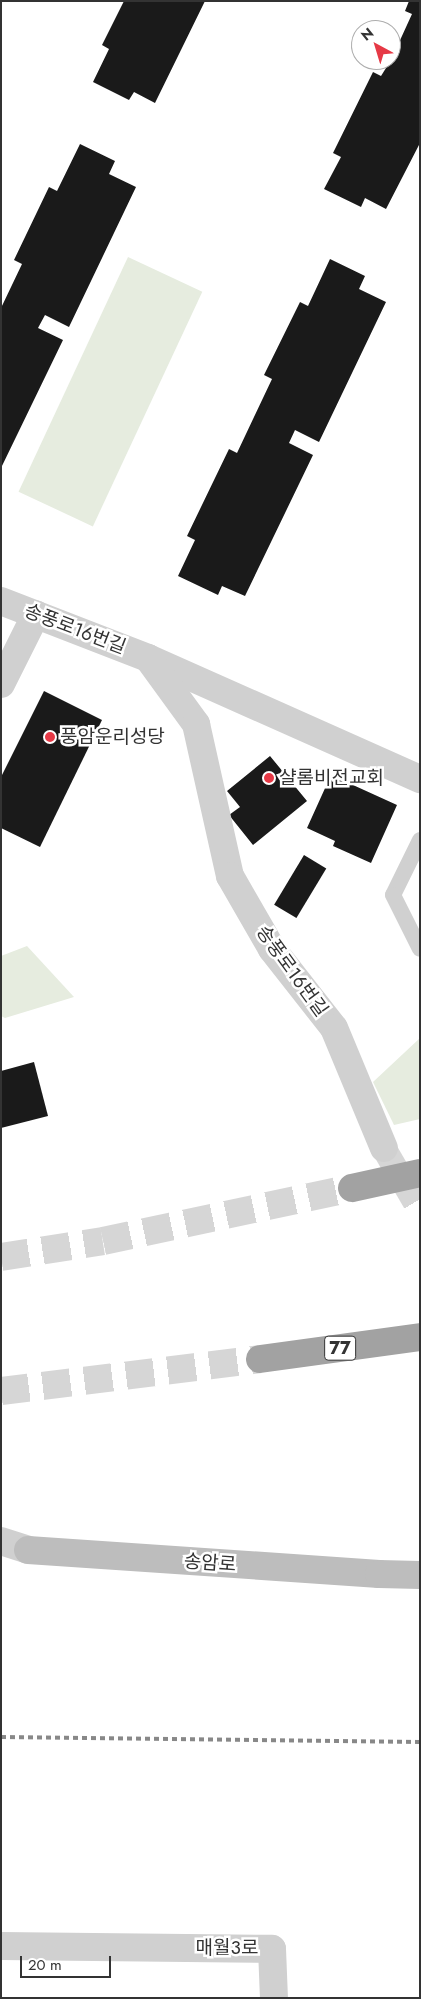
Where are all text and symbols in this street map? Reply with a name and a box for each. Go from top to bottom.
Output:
north arrow [351,20,401,70]
text: N [357,23,378,45]
street label: 송풍로16번길 [21,599,129,659]
place label: 풍암운리성당 [60,726,165,748]
marker: 풍암운리성당 [44,731,56,743]
place label: 샬롬비전교회 [279,767,384,789]
marker: 샬롬비전교회 [263,772,275,784]
street label: 송풍로16번길 [251,921,333,1021]
road number: 77 [324,1332,356,1364]
street label: 송암로 [183,1550,237,1576]
street label: 매월3로 [196,1937,258,1959]
scale bar [22,1946,114,1978]
text: 20 m [28,1954,62,1976]

